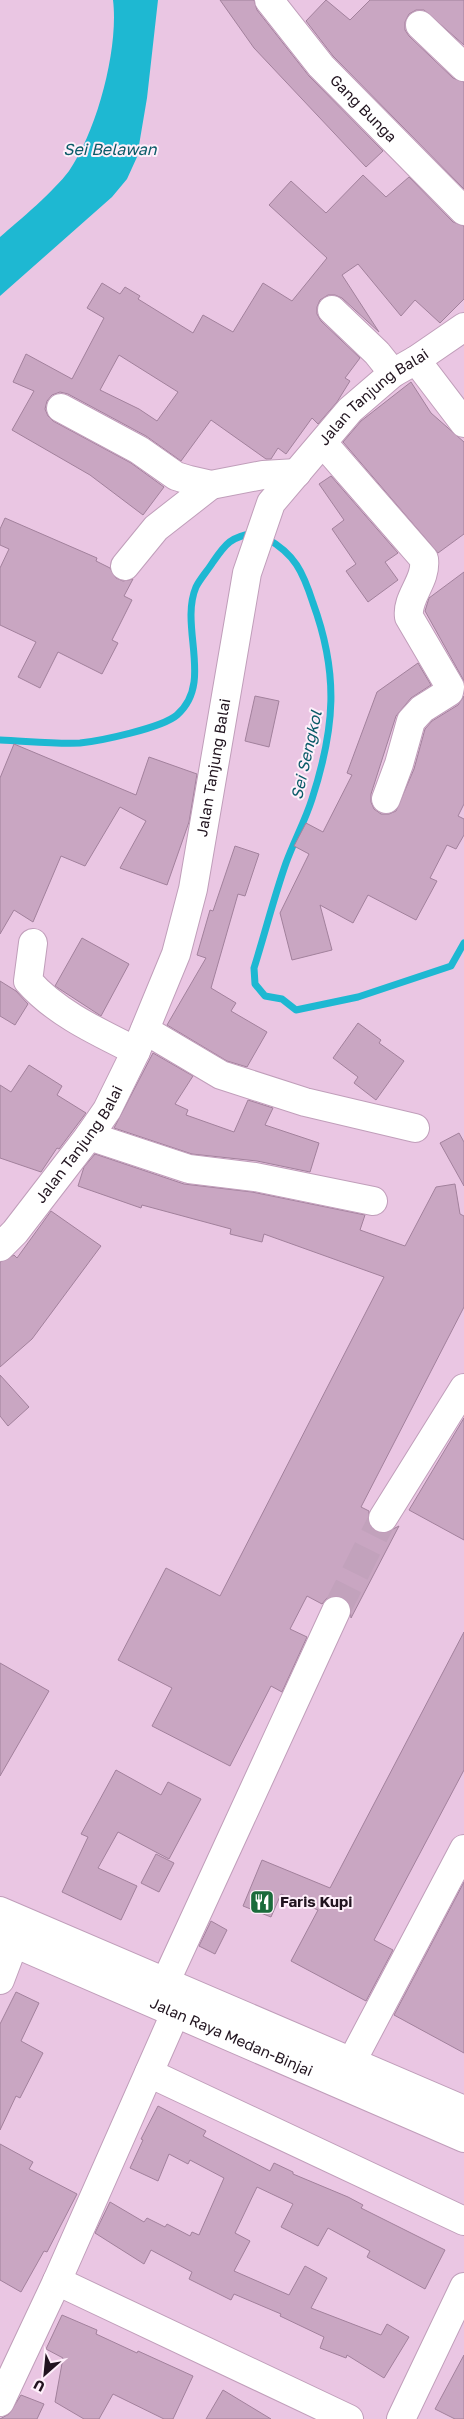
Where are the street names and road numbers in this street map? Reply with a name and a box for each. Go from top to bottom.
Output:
street label: Gang Bunga [327,71,401,145]
street label: Jalan Tanjung Balai [314,344,432,448]
street label: Jalan Tanjung Balai [192,697,233,838]
street label: Jalan Tanjung Balai [31,1082,126,1206]
street label: Jalan Raya Medan-Binjai [147,1993,316,2079]

